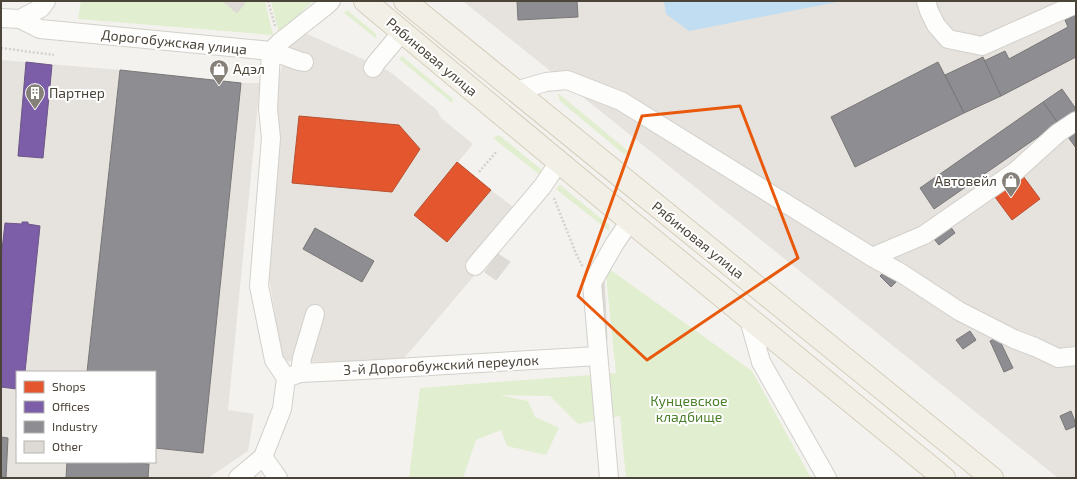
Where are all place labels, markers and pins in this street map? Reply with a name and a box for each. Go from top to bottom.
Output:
shop icon: Адэл [208,58,230,86]
place label: Адэл [233,60,265,77]
building icon: Партнер [24,82,46,110]
place label: Партнер [49,84,105,101]
shop icon: Автовейл [1000,170,1022,198]
place label: Автовейл [934,172,997,189]

